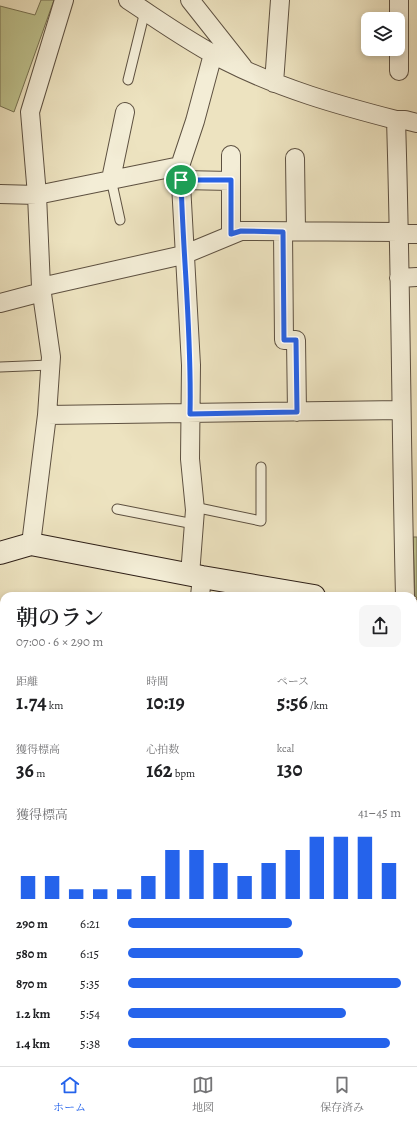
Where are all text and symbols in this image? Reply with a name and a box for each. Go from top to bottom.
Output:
map controls [361,12,405,56]
button: layers [361,12,405,56]
pin [164,163,198,197]
icon: arrive [170,169,192,191]
text: 朝のラン [16,603,104,633]
button: share [359,605,401,647]
text: 07:00 · 6 × 290 m [16,633,103,650]
text: 距離 [16,674,38,689]
text: 時間 [146,674,168,689]
text: ペース [277,674,309,689]
text: 1.74 [16,689,47,716]
text: 10:19 [146,689,185,716]
text: 5:56 [277,689,308,716]
text: km [47,698,63,713]
text: /km [308,698,328,713]
text: kcal [277,741,294,756]
text: 獲得標高 [16,742,60,757]
text: 心拍数 [146,742,179,757]
text: 130 [277,756,302,783]
text: 36 [16,757,34,784]
text: 162 [146,757,173,784]
text: m [34,766,45,781]
text: bpm [173,766,195,781]
text: 41–45 m [358,804,401,821]
text: 獲得標高 [16,806,68,823]
text: 290 m [16,915,48,932]
text: 6:21 [80,915,100,932]
text: 580 m [16,945,48,962]
text: 6:15 [80,945,99,962]
text: 870 m [16,975,48,992]
text: 5:35 [80,975,100,992]
text: 1.2 km [16,1005,50,1022]
text: 5:54 [80,1005,100,1022]
text: 1.4 km [16,1035,50,1052]
text: 5:38 [80,1035,100,1052]
tab: ホーム [53,1074,86,1115]
tab: 地図 [192,1074,214,1115]
tab: 保存済み [320,1074,364,1115]

